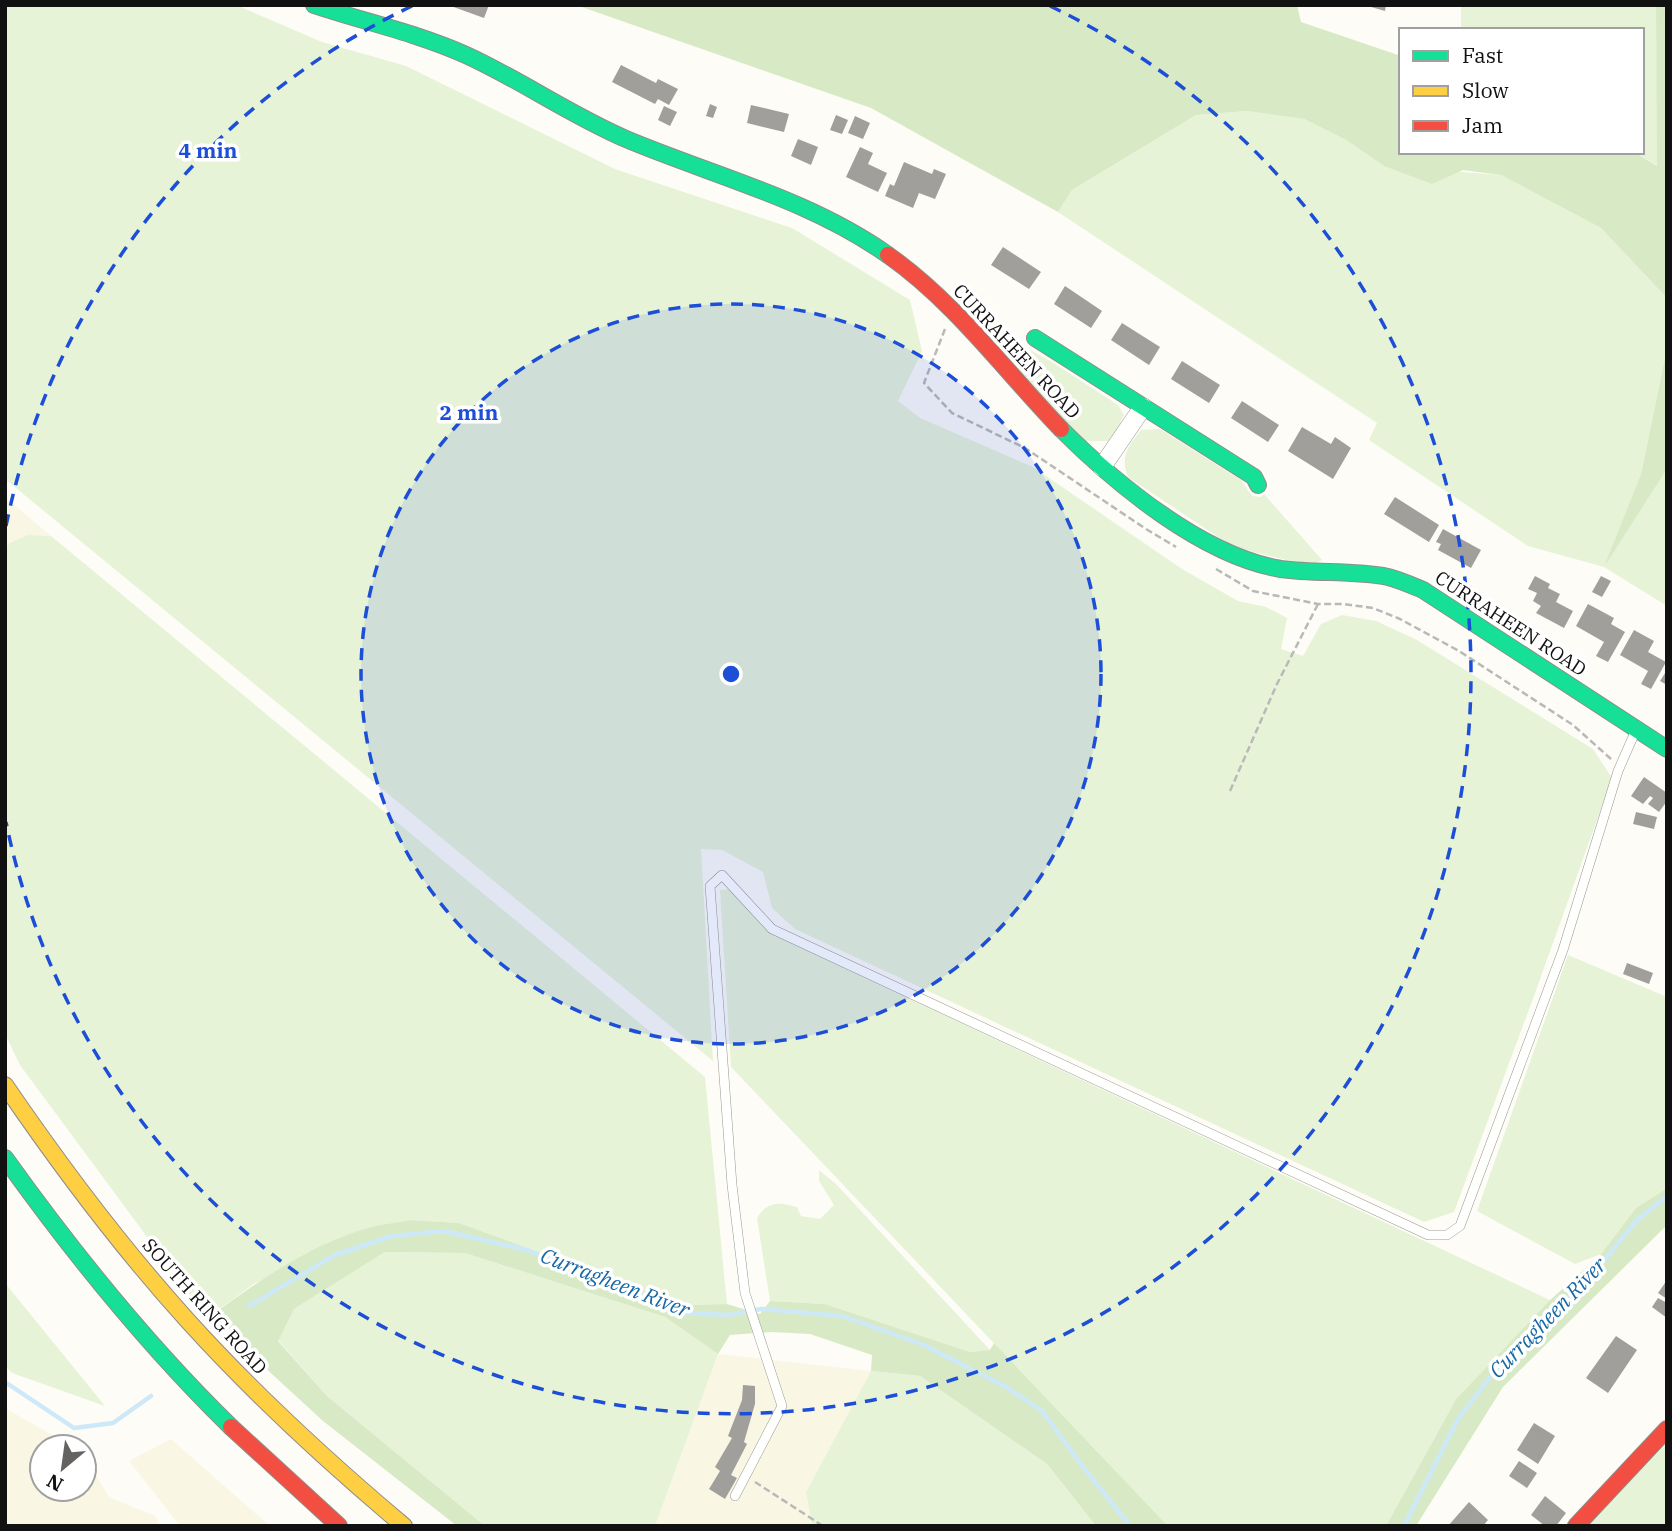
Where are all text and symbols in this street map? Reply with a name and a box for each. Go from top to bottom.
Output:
legend [1399,28,1644,154]
text: Fast [1462,41,1503,69]
text: Slow [1462,76,1509,104]
text: Jam [1462,111,1503,139]
text: 4 min [179,136,237,164]
street label: CURRAHEEN ROAD [948,279,1086,423]
text: 2 min [440,398,498,426]
street label: CURRAHEEN ROAD [1431,565,1591,681]
centre of rings [719,662,743,686]
street label: SOUTH RING ROAD [138,1233,272,1379]
water label: Curragheen River [537,1241,695,1324]
water label: Curragheen River [1483,1250,1613,1384]
north arrow [28,1433,98,1503]
text: N [42,1469,67,1497]

